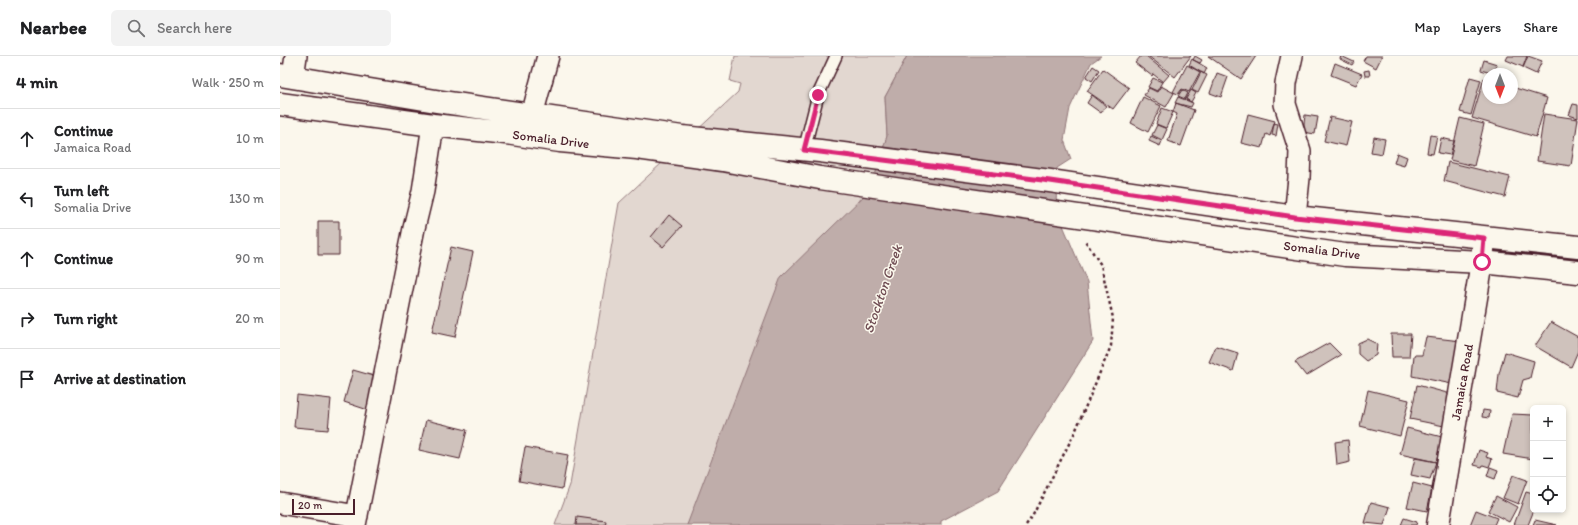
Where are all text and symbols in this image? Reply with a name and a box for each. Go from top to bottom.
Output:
search box [111,10,391,46]
text: Nearbee [20,16,87,39]
icon: search [125,17,147,39]
text: Search here [157,19,232,37]
text: Map [1415,19,1440,36]
text: Layers [1462,19,1501,36]
text: Share [1523,19,1558,36]
north arrow [1482,68,1518,104]
text: 4 min [16,72,58,92]
text: Walk · 250 m [192,75,264,90]
route end [809,86,827,104]
text: Continue [54,122,113,140]
street label: Somalia Drive [512,127,590,151]
icon: ahead [16,128,38,150]
text: 10 m [236,131,264,146]
text: Jamaica Road [54,140,131,155]
text: Turn left [54,182,109,200]
icon: left [16,188,38,210]
text: 130 m [229,191,264,206]
text: Somalia Drive [54,200,131,215]
street label: Somalia Drive [1283,238,1361,262]
water label: Stockton Creek [860,242,906,335]
icon: ahead [16,248,38,270]
text: Continue [54,250,113,268]
text: 90 m [235,251,264,266]
route start [1473,253,1491,271]
icon: right [16,308,38,330]
text: Turn right [54,310,118,328]
text: 20 m [235,311,264,326]
street label: Jamaica Road [1448,343,1476,421]
icon: arrive [16,368,38,390]
text: Arrive at destination [54,370,186,388]
map controls [1530,405,1566,513]
button: + [1530,405,1566,441]
button: − [1530,441,1566,477]
button: locate [1530,477,1566,513]
scale bar [292,497,355,516]
text: 20 m [298,499,322,512]

